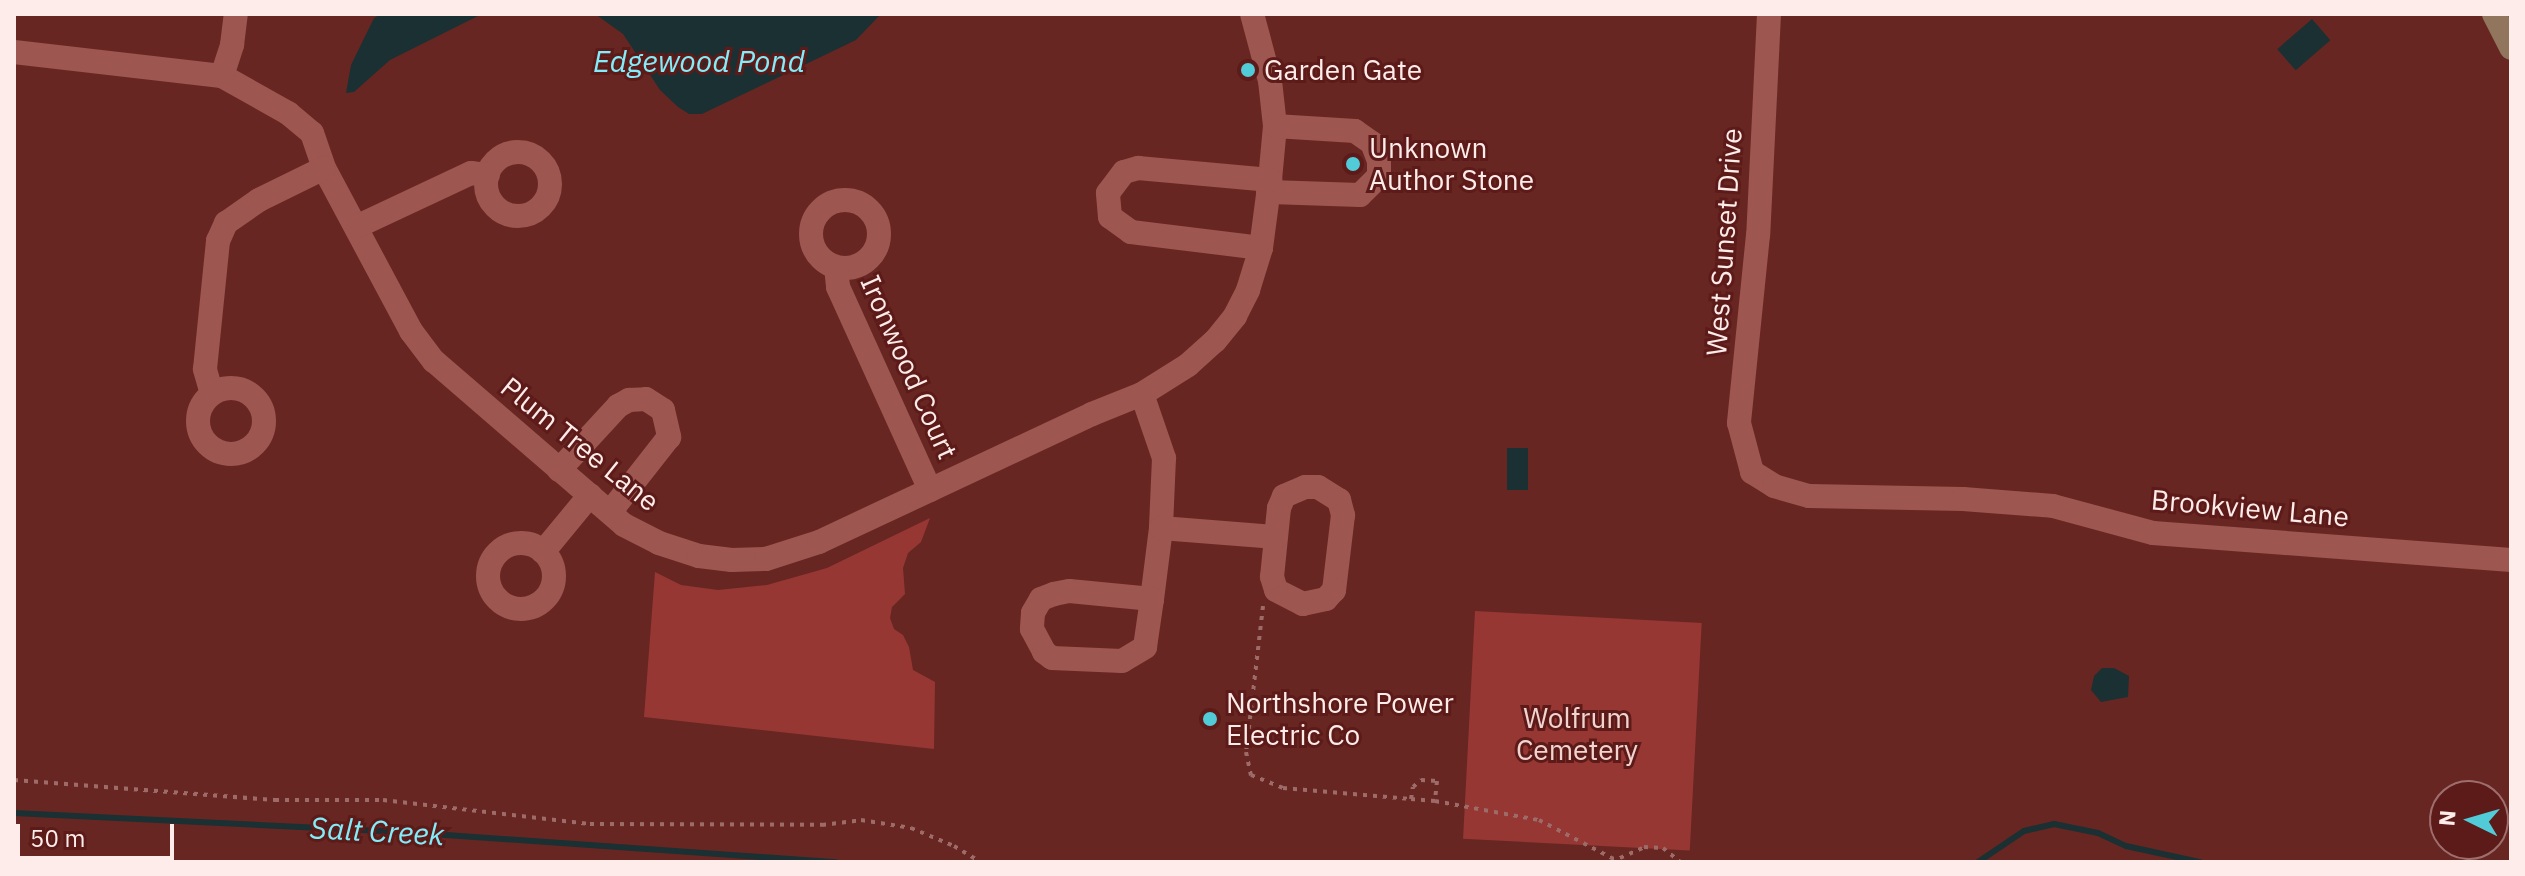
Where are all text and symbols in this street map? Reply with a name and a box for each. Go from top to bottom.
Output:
water label: Edgewood Pond [593,43,805,79]
place label: Garden Gate [1264,53,1422,87]
marker: Garden Gate [1239,61,1257,79]
street label: West Sunset Drive [1699,127,1749,357]
place label: Unknown Author Stone [1369,131,1534,197]
marker: Unknown Author Stone [1344,155,1362,173]
street label: Ironwood Court [853,270,965,464]
street label: Plum Tree Lane [494,370,666,518]
street label: Brookview Lane [2150,483,2350,533]
place label: Northshore Power Electric Co [1226,686,1454,752]
park label: Wolfrum Cemetery [1516,701,1638,767]
marker: Northshore Power Electric Co [1201,710,1219,728]
north arrow [2429,780,2509,860]
scale bar [20,808,178,858]
text: N [2431,809,2462,827]
water label: Salt Creek [309,810,445,852]
text: 50 m [30,822,85,854]

